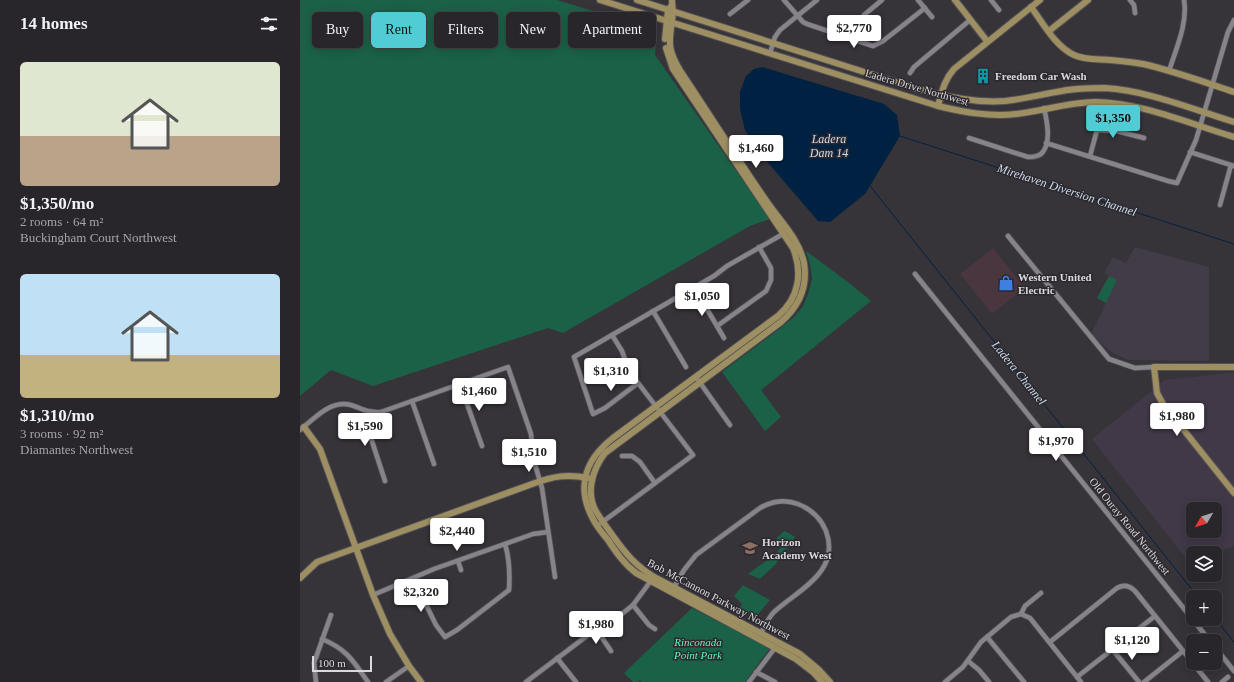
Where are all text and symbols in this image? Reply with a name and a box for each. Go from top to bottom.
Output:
chip: Buy [312,12,363,48]
chip: Rent [371,12,426,48]
chip: Filters [434,12,498,48]
chip: New [506,12,560,48]
chip: Apartment [568,12,656,48]
icon: filters [258,13,280,35]
text: 14 homes [20,14,88,33]
pin: $2,770 [821,15,887,49]
text: $2,770 [836,20,872,35]
street label: Ladera Drive Northwest [864,66,970,108]
building icon: Freedom Car Wash [974,67,992,85]
place label: Freedom Car Wash [995,70,1087,82]
icon: home [114,88,186,160]
pin: $1,350 [1080,105,1146,139]
text: $1,350 [1095,110,1131,125]
water label: Ladera Dam 14 [809,132,848,160]
pin: $1,460 [723,135,789,169]
text: $1,460 [738,140,774,155]
water label: Mirehaven Diversion Channel [995,161,1139,219]
text: $1,350/mo [20,194,94,213]
text: 2 rooms · 64 m² [20,214,103,229]
text: Buckingham Court Northwest [20,230,177,245]
place label: Western United Electric [1018,271,1092,296]
shop icon: Western United Electric [997,274,1015,292]
pin: $1,050 [669,283,735,317]
text: $1,050 [684,288,720,303]
icon: home [114,300,186,372]
water label: Ladera Channel [988,337,1050,408]
pin: $1,310 [578,358,644,392]
text: $1,310 [593,363,629,378]
pin: $1,460 [446,378,512,412]
text: $1,460 [461,383,497,398]
pin: $1,980 [1144,403,1210,437]
text: $1,310/mo [20,406,94,425]
text: $1,980 [1159,408,1195,423]
pin: $1,590 [332,413,398,447]
text: $1,590 [347,418,383,433]
text: 3 rooms · 92 m² [20,426,103,441]
pin: $1,970 [1023,428,1089,462]
text: $1,970 [1038,433,1074,448]
pin: $1,510 [496,439,562,473]
text: Diamantes Northwest [20,442,133,457]
text: $1,510 [511,444,547,459]
street label: Old Ouray Road Northwest [1087,475,1173,577]
north arrow [1186,502,1222,538]
map controls [1186,502,1222,670]
pin: $2,440 [424,518,490,552]
text: $2,440 [439,523,475,538]
place label: Horizon Academy West [762,536,832,561]
school or university icon: Horizon Academy West [741,539,759,557]
button: layers [1186,546,1222,582]
street label: Bob McCannon Parkway Northwest [646,556,792,642]
pin: $2,320 [388,579,454,613]
text: $2,320 [403,584,439,599]
button: + [1186,590,1222,626]
pin: $1,980 [563,611,629,645]
text: $1,980 [578,616,614,631]
pin: $1,120 [1099,627,1165,661]
text: $1,120 [1114,632,1150,647]
button: − [1186,634,1222,670]
park label: Rinconada Point Park [673,636,723,661]
scale bar [312,654,372,673]
text: 100 m [318,657,346,669]

